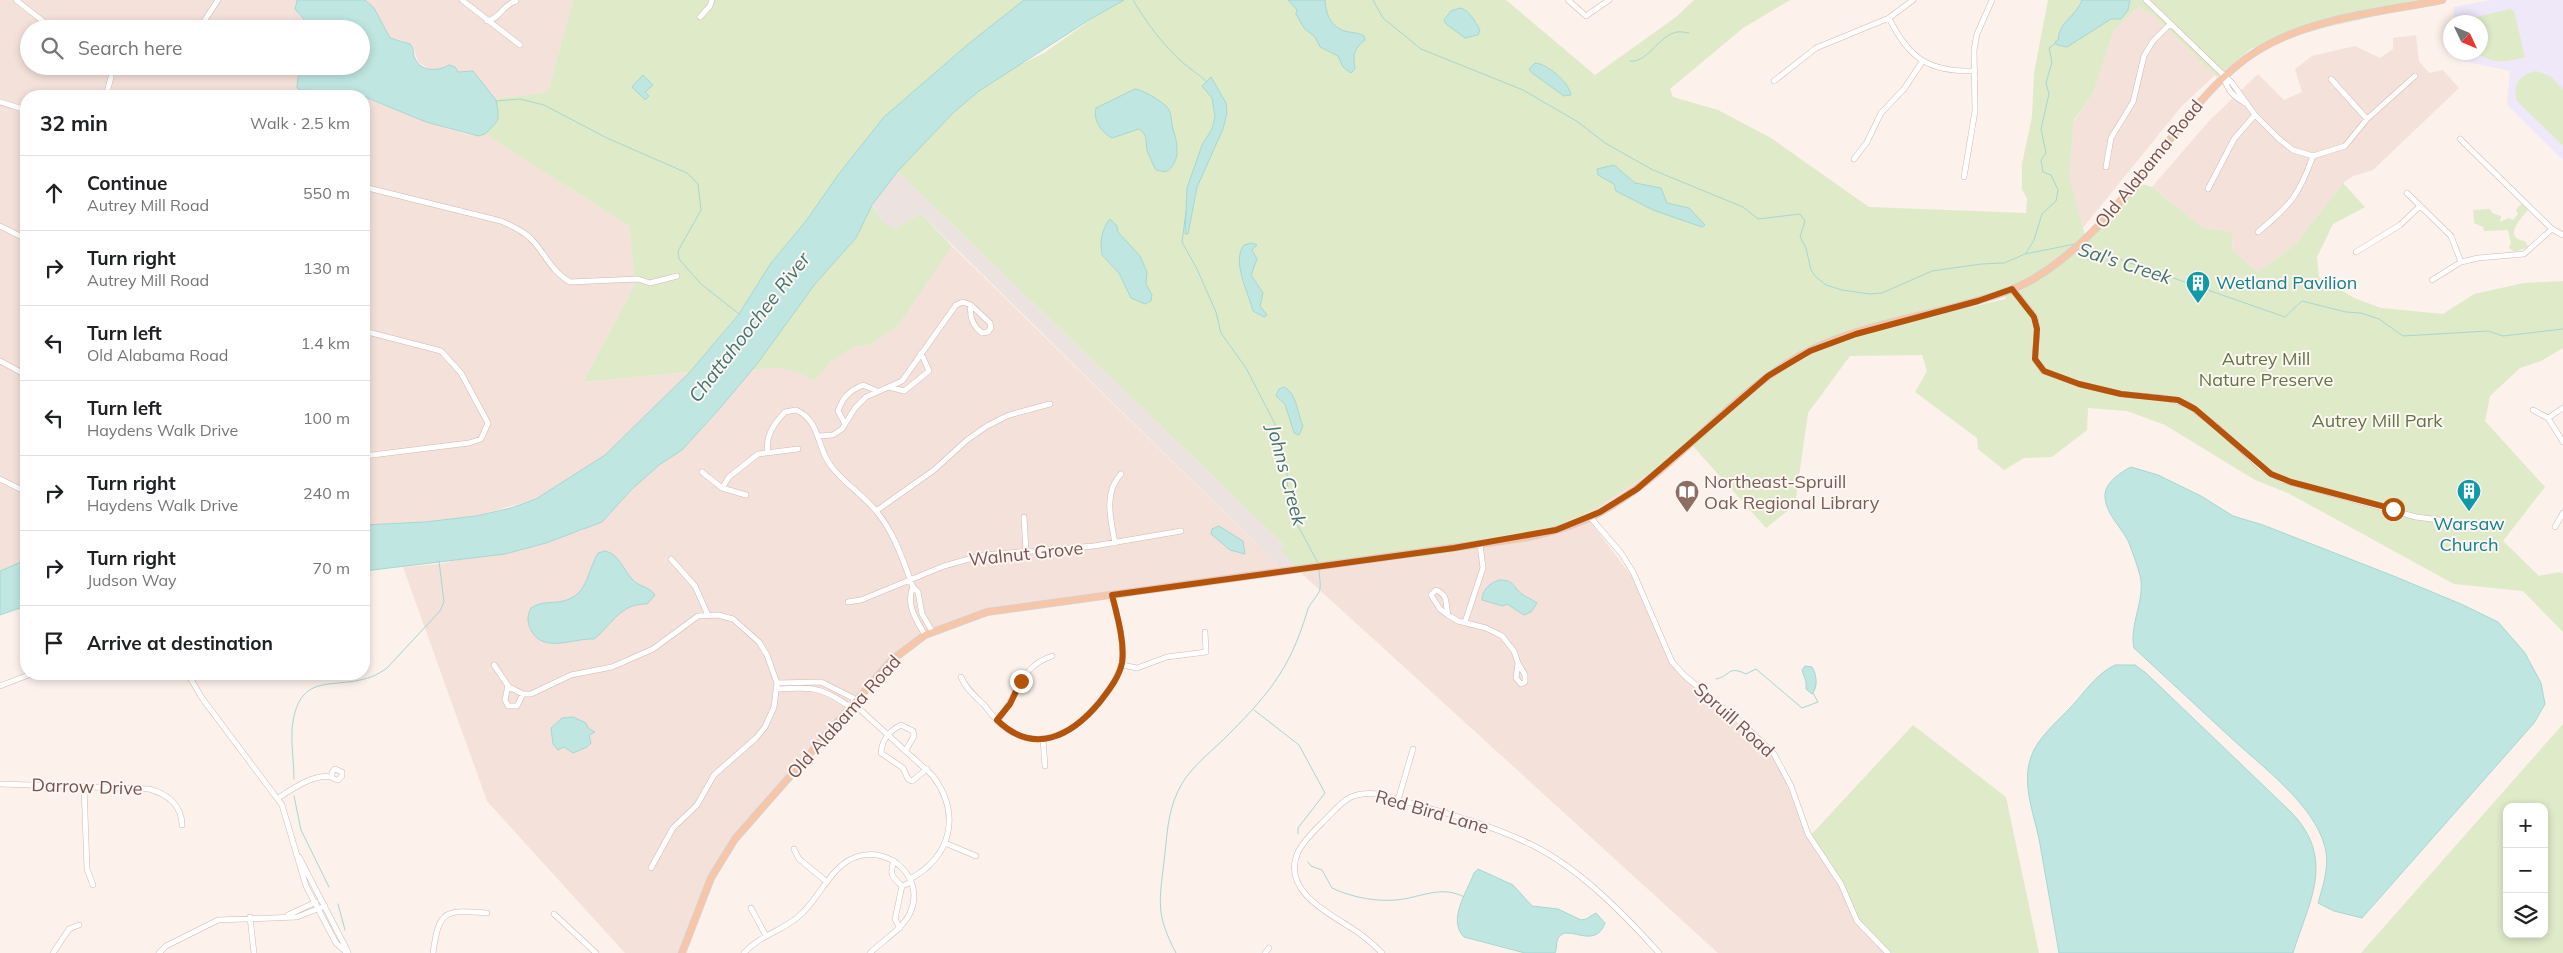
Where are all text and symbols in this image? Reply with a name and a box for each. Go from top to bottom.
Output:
north arrow [2443,15,2488,60]
search box [20,20,370,75]
icon: search [38,34,66,62]
text: Search here [78,36,182,60]
street label: Old Alabama Road [2090,95,2208,233]
text: 32 min [40,110,108,136]
text: Walk · 2.5 km [250,113,350,133]
text: Continue [87,171,167,195]
icon: ahead [40,179,68,207]
text: 550 m [303,183,350,203]
text: Autrey Mill Road [87,195,209,215]
water label: Sal's Creek [2075,237,2176,290]
text: Turn right [87,246,176,270]
water label: Chattahoochee River [683,246,816,407]
icon: right [40,254,68,282]
text: 130 m [303,258,350,278]
text: Autrey Mill Road [87,270,209,290]
building icon: Wetland Pavilion [2185,270,2211,304]
place label: Wetland Pavilion [2216,271,2357,294]
text: Turn left [87,321,162,345]
icon: left [40,329,68,357]
text: 1.4 km [301,333,350,353]
text: Old Alabama Road [87,345,228,365]
park label: Autrey Mill Nature Preserve [2199,347,2333,391]
text: Turn left [87,396,162,420]
icon: left [40,404,68,432]
text: 100 m [303,408,350,428]
park label: Autrey Mill Park [2311,409,2443,432]
text: Haydens Walk Drive [87,420,238,440]
water label: Johns Creek [1261,420,1312,529]
place label: Northeast-Spruill Oak Regional Library [1704,470,1880,514]
text: Turn right [87,471,176,495]
building icon: Warsaw Church [2456,478,2482,512]
icon: right [40,479,68,507]
library icon: Northeast-Spruill Oak Regional Library [1674,479,1700,513]
text: 240 m [303,483,350,503]
text: Haydens Walk Drive [87,495,238,515]
route start [2382,498,2405,521]
place label: Warsaw Church [2433,512,2505,556]
street label: Walnut Grove [968,536,1084,571]
text: Turn right [87,546,176,570]
icon: right [40,554,68,582]
text: 70 m [313,558,350,578]
text: Judson Way [87,570,177,590]
icon: arrive [40,629,68,657]
text: Arrive at destination [87,631,273,655]
street label: Old Alabama Road [782,650,905,783]
route end [1010,670,1033,693]
street label: Spruill Road [1689,677,1779,762]
street label: Darrow Drive [31,773,143,800]
street label: Red Bird Lane [1373,784,1492,839]
map controls [2503,803,2548,938]
button: + [2503,803,2548,848]
button: − [2503,848,2548,893]
button: layers [2503,893,2548,938]

